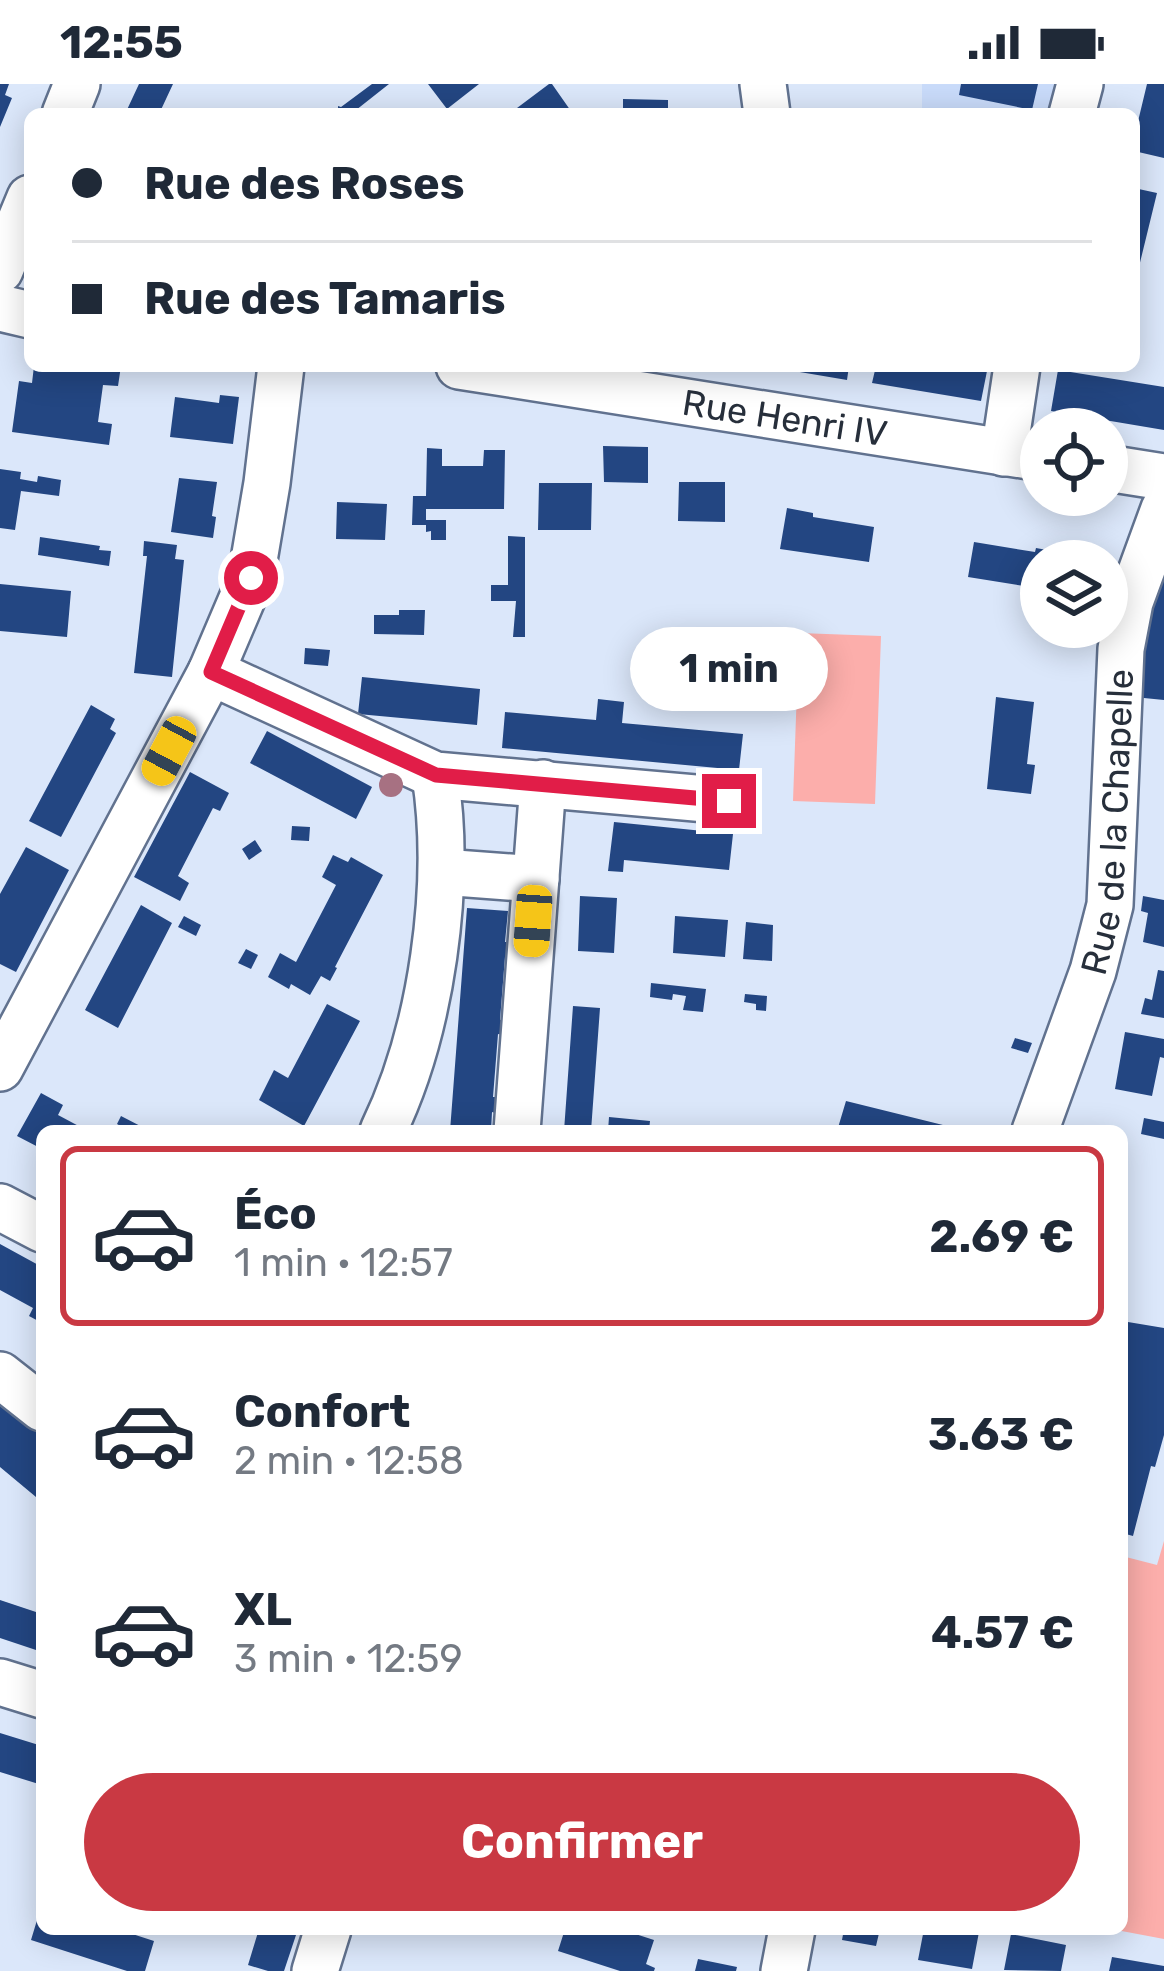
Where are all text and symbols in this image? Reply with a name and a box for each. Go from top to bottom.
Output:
text: 12:55 [60,16,183,69]
text: Rue des Roses [144,157,465,210]
text: Rue des Tamaris [144,272,506,325]
street label: Rue Henri IV [679,381,890,455]
map controls [1020,408,1128,648]
button: locate [1020,408,1128,516]
button: layers [1020,540,1128,648]
route start [224,551,278,605]
callout: 1 min [630,627,828,711]
text: 1 min [679,646,779,692]
street label: Rue de la Chapelle [1072,668,1142,979]
car [136,711,202,791]
route end [702,774,756,828]
car [513,884,553,958]
icon: car [90,1182,198,1290]
text: Éco [234,1187,317,1240]
text: 2.69 € [929,1210,1074,1263]
text: 1 min · 12:57 [234,1240,453,1286]
icon: car [90,1380,198,1488]
text: Confort [234,1385,410,1438]
text: 3.63 € [928,1408,1074,1461]
text: 2 min · 12:58 [234,1438,464,1484]
icon: car [90,1578,198,1686]
text: XL [234,1583,292,1636]
text: 4.57 € [931,1606,1074,1659]
text: 3 min · 12:59 [234,1636,463,1682]
button: Confirmer [84,1773,1080,1911]

